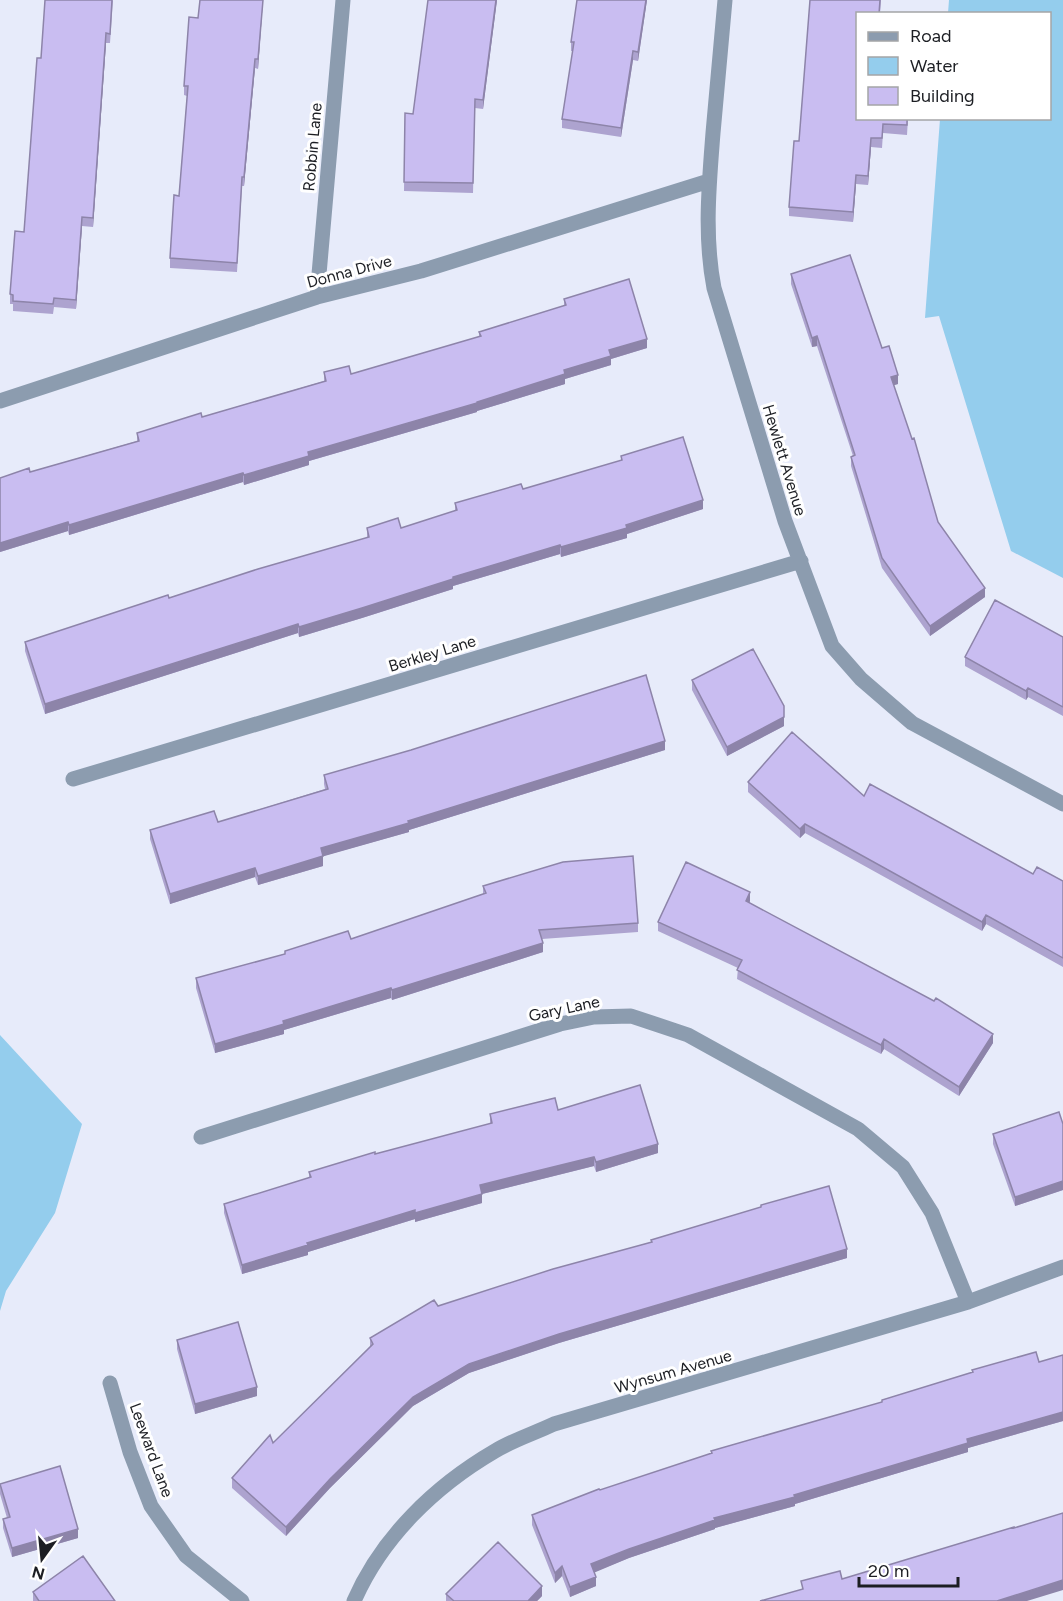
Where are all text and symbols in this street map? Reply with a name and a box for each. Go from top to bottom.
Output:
legend [856,12,1051,120]
text: Road [910,25,951,47]
text: Water [910,55,958,77]
text: Building [910,85,975,107]
street label: Robbin Lane [299,102,326,192]
street label: Donna Drive [305,251,394,292]
street label: Hewlett Avenue [759,402,811,518]
street label: Berkley Lane [386,631,478,676]
street label: Gary Lane [527,992,602,1025]
street label: Wynsum Avenue [612,1346,734,1397]
street label: Leeward Lane [126,1400,177,1500]
north arrow [12,1529,72,1589]
scale bar [859,1550,958,1588]
text: 20 m [868,1560,909,1582]
text: N [30,1562,47,1584]

